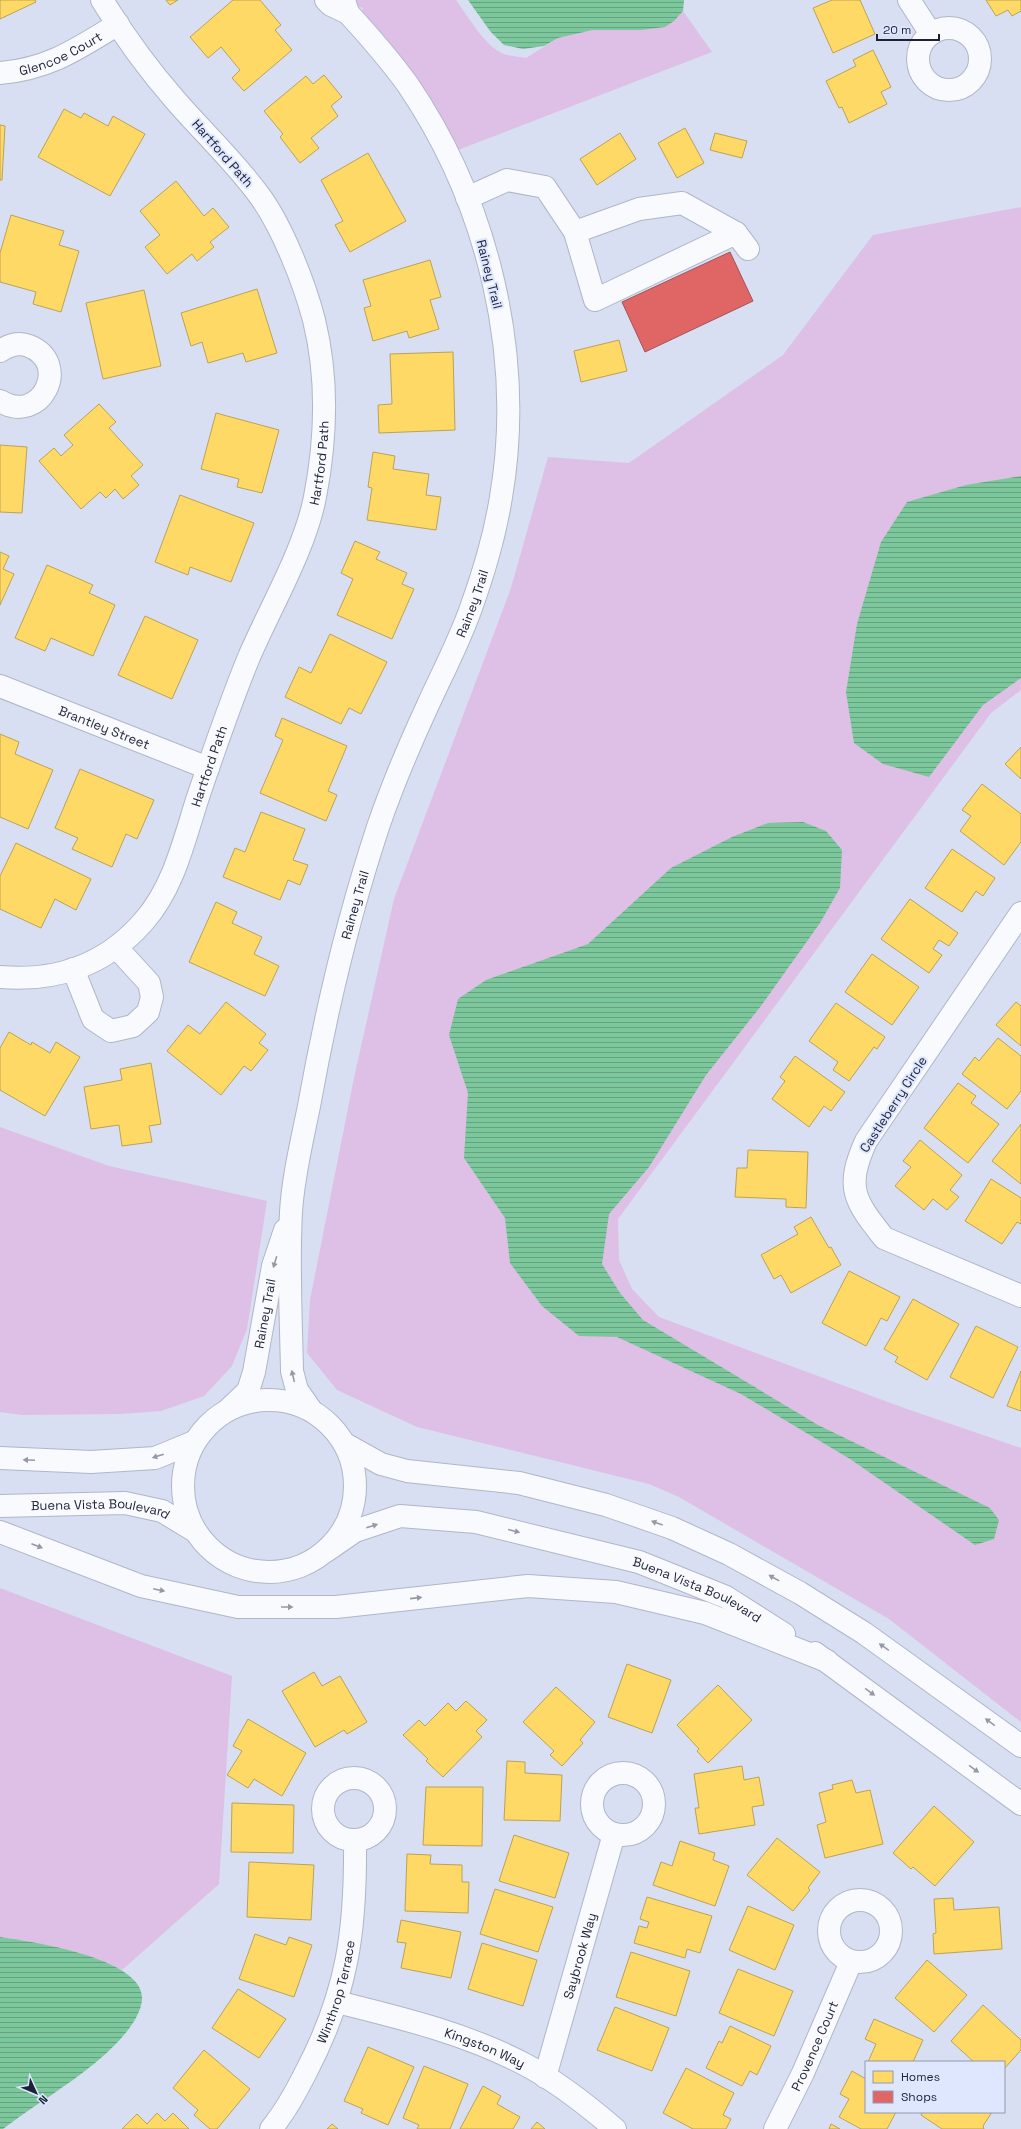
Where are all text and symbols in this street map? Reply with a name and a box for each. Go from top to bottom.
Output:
scale bar [877,16,939,42]
text: 20 m [883,22,911,38]
street label: Glencoe Court [17,28,105,79]
street label: Hartford Path [188,116,257,191]
street label: Rainey Trail [473,238,506,310]
street label: Hartford Path [306,420,333,507]
street label: Rainey Trail [452,568,492,640]
street label: Brantley Street [56,702,152,753]
street label: Hartford Path [187,723,231,809]
street label: Rainey Trail [337,869,373,941]
street label: Castleberry Circle [856,1053,931,1156]
one-way arrow [272,1256,278,1268]
street label: Rainey Trail [250,1277,280,1350]
one-way arrow [290,1369,296,1382]
one-way arrow [152,1453,164,1459]
one-way arrow [23,1456,35,1463]
street label: Buena Vista Boulevard [31,1495,173,1523]
one-way arrow [650,1519,662,1525]
one-way arrow [367,1522,379,1528]
one-way arrow [508,1528,520,1534]
one-way arrow [31,1543,43,1549]
street label: Buena Vista Boulevard [631,1553,765,1626]
one-way arrow [768,1575,780,1582]
one-way arrow [153,1587,165,1593]
one-way arrow [410,1595,423,1601]
one-way arrow [281,1604,294,1610]
one-way arrow [879,1643,889,1651]
one-way arrow [864,1688,875,1696]
one-way arrow [985,1719,995,1727]
one-way arrow [969,1765,979,1773]
street label: Saybrook Way [560,1911,600,2001]
street label: Winthrop Terrace [313,1939,359,2046]
street label: Provence Court [787,1998,842,2094]
street label: Kingston Way [442,2024,528,2072]
legend [865,2061,1005,2113]
text: Homes [901,2069,940,2085]
north arrow [16,2073,56,2113]
text: Shops [901,2089,937,2105]
text: N [36,2092,51,2107]

